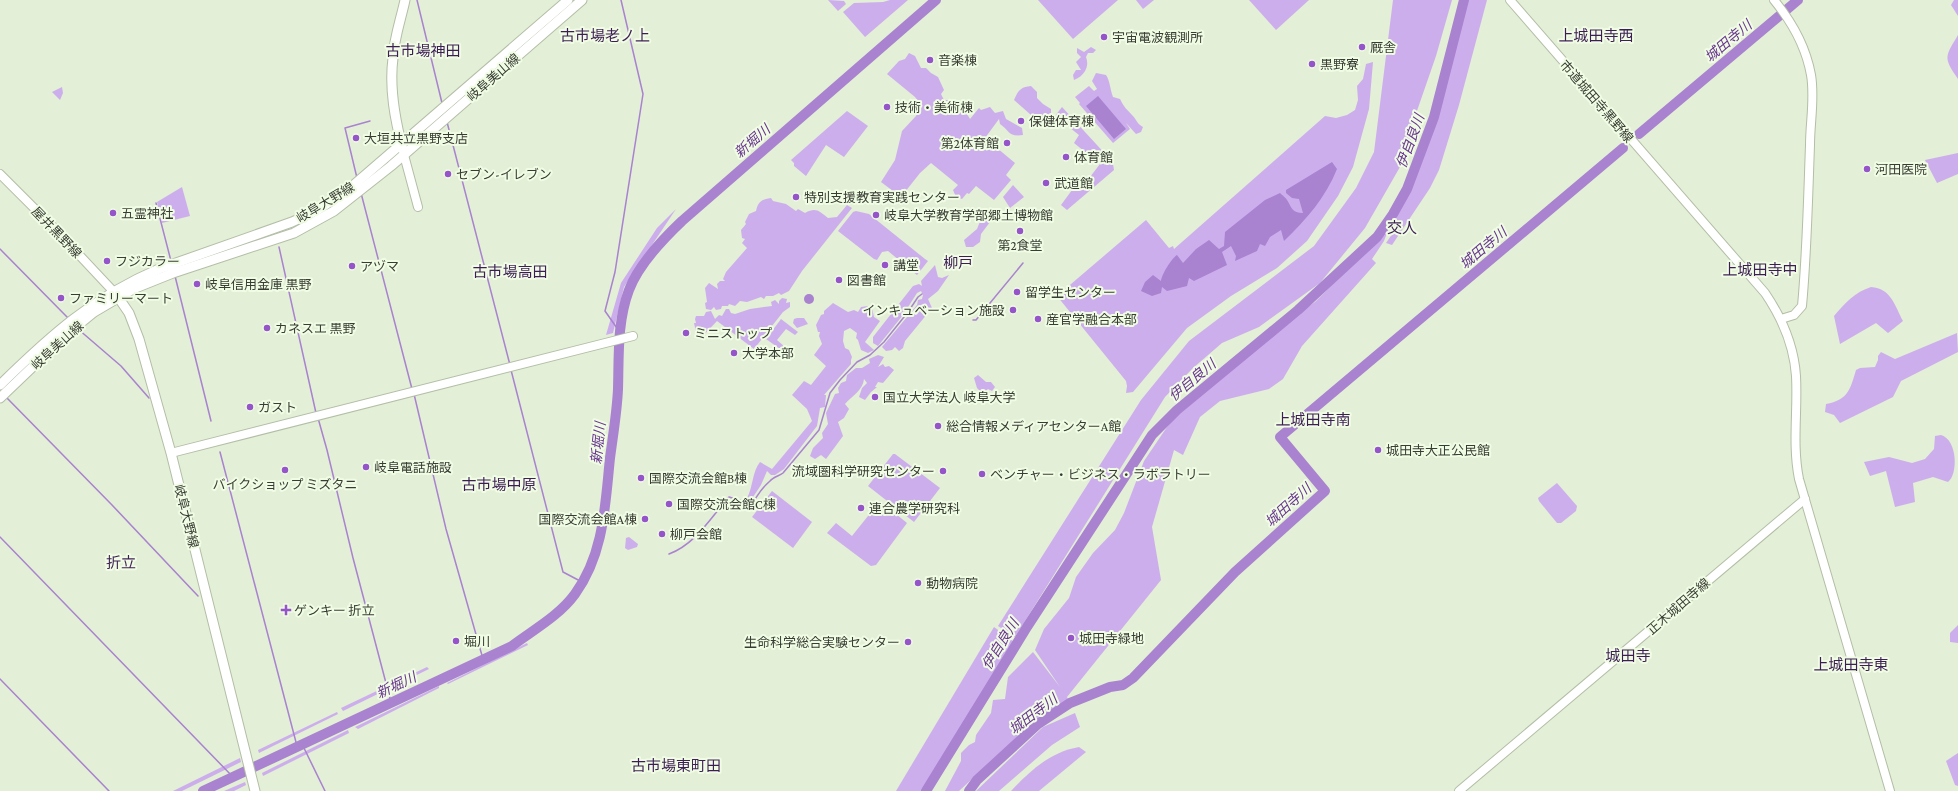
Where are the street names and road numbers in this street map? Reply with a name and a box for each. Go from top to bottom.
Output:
street label: 岐阜美山線 [464,50,523,104]
street label: 市道城田寺黒野線 [1557,57,1636,145]
street label: 岐阜大野線 [294,179,357,226]
street label: 屋井黒野線 [29,204,85,261]
street label: 岐阜美山線 [28,318,87,373]
street label: 岐阜大野線 [171,483,202,549]
street label: 正木城田寺線 [1644,575,1713,638]

